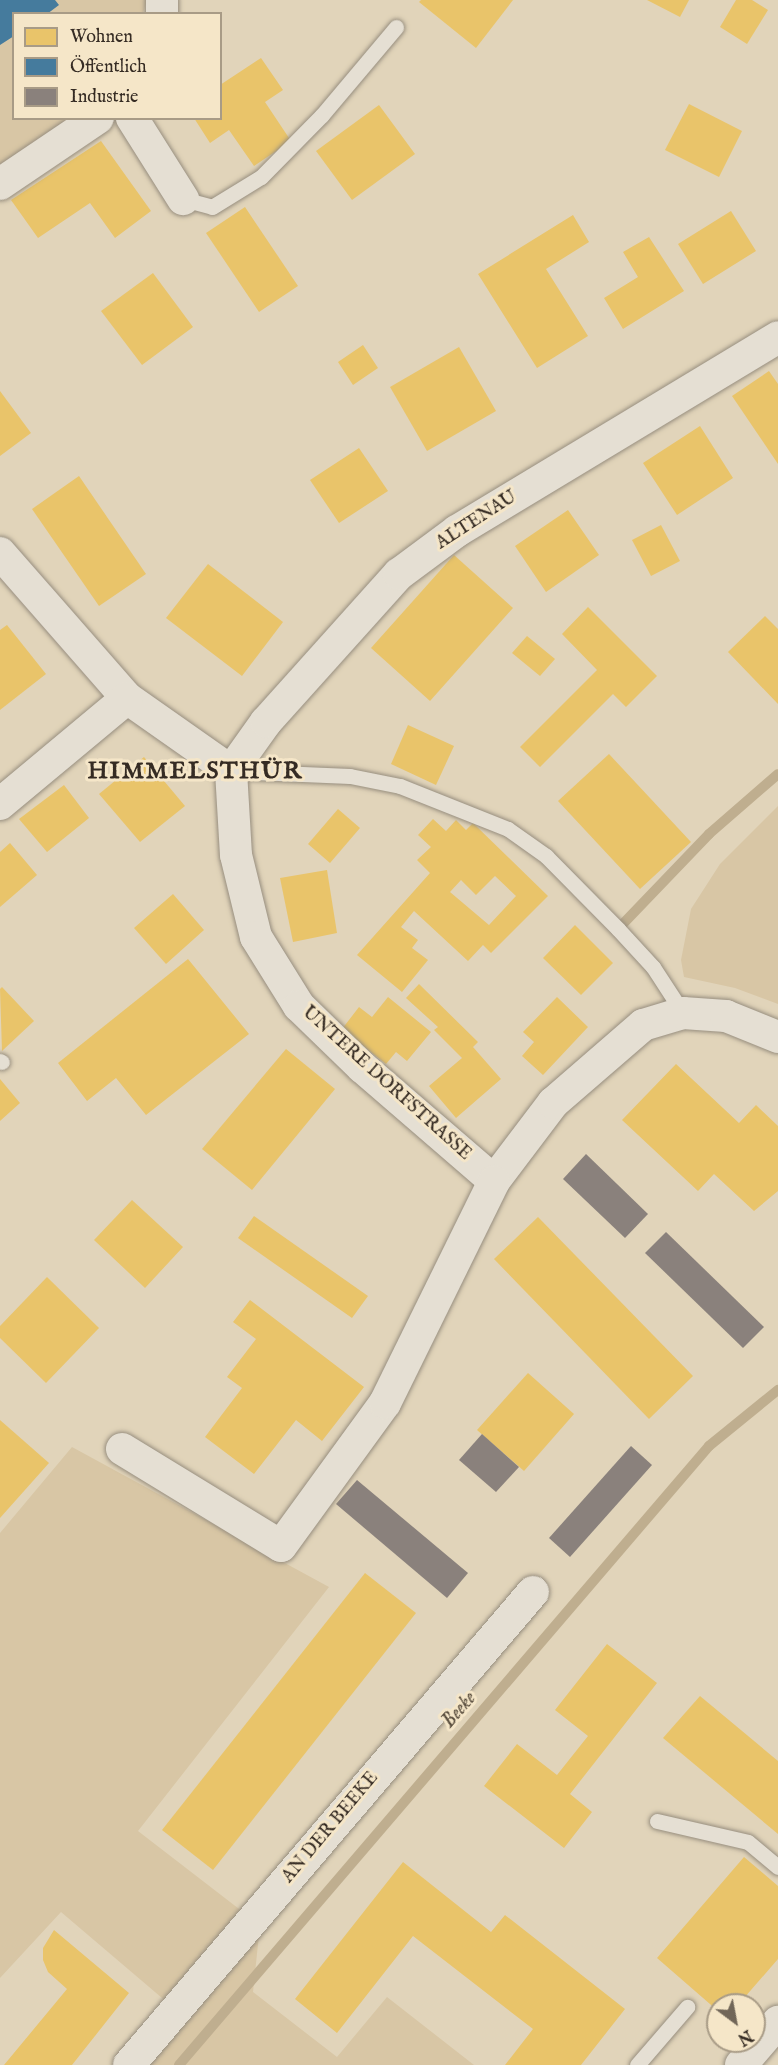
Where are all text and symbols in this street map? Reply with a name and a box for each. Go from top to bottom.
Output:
legend [12,12,222,120]
text: Wohnen [70,26,133,49]
text: Öffentlich [70,56,147,79]
text: Industrie [70,86,138,109]
street label: ALTENAU [433,487,521,555]
district label: HIMMELSTHÜR [87,758,303,786]
street label: UNTERE DORFSTRASSE [297,1002,475,1166]
water label: Beeke [437,1687,481,1733]
street label: AN DER BEEKE [278,1768,384,1888]
north arrow [706,1993,766,2053]
text: N [733,2024,756,2049]

